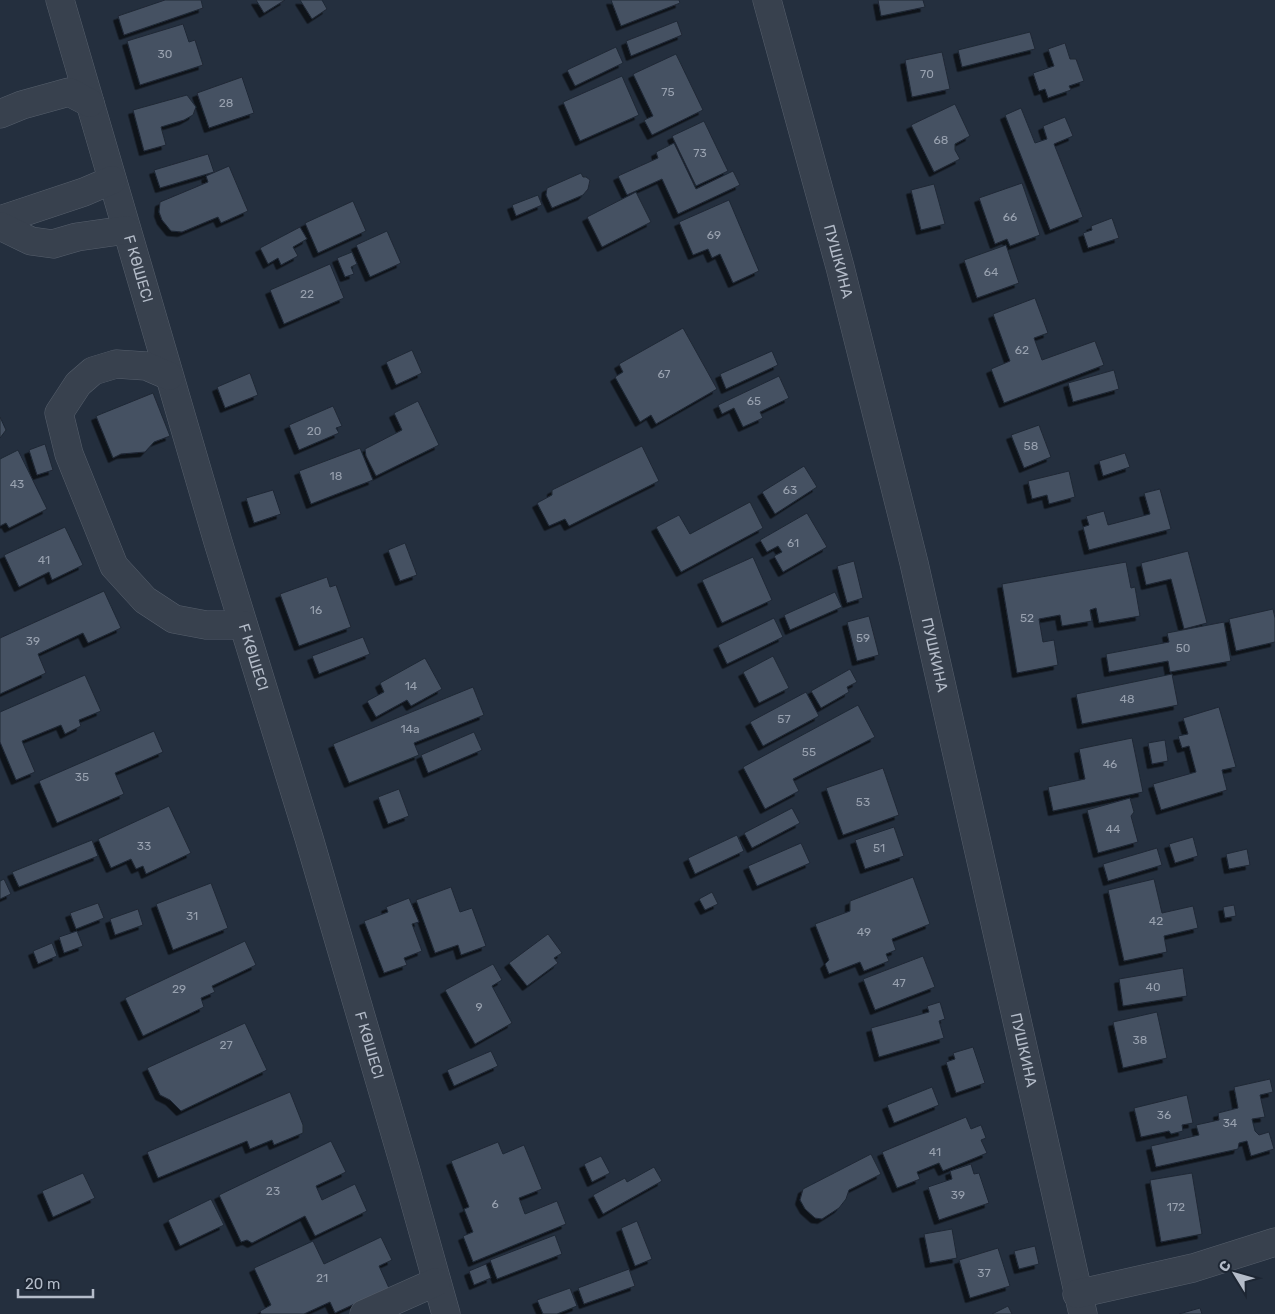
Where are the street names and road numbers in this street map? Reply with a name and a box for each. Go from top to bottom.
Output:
street label: ПУШКИНА [820,223,856,300]
street label: F КӨШЕСІ [120,233,157,305]
street label: ПУШКИНА [918,616,952,694]
street label: F КӨШЕСІ [235,621,272,693]
street label: F КӨШЕСІ [351,1009,388,1081]
street label: ПУШКИНА [1007,1011,1041,1089]

